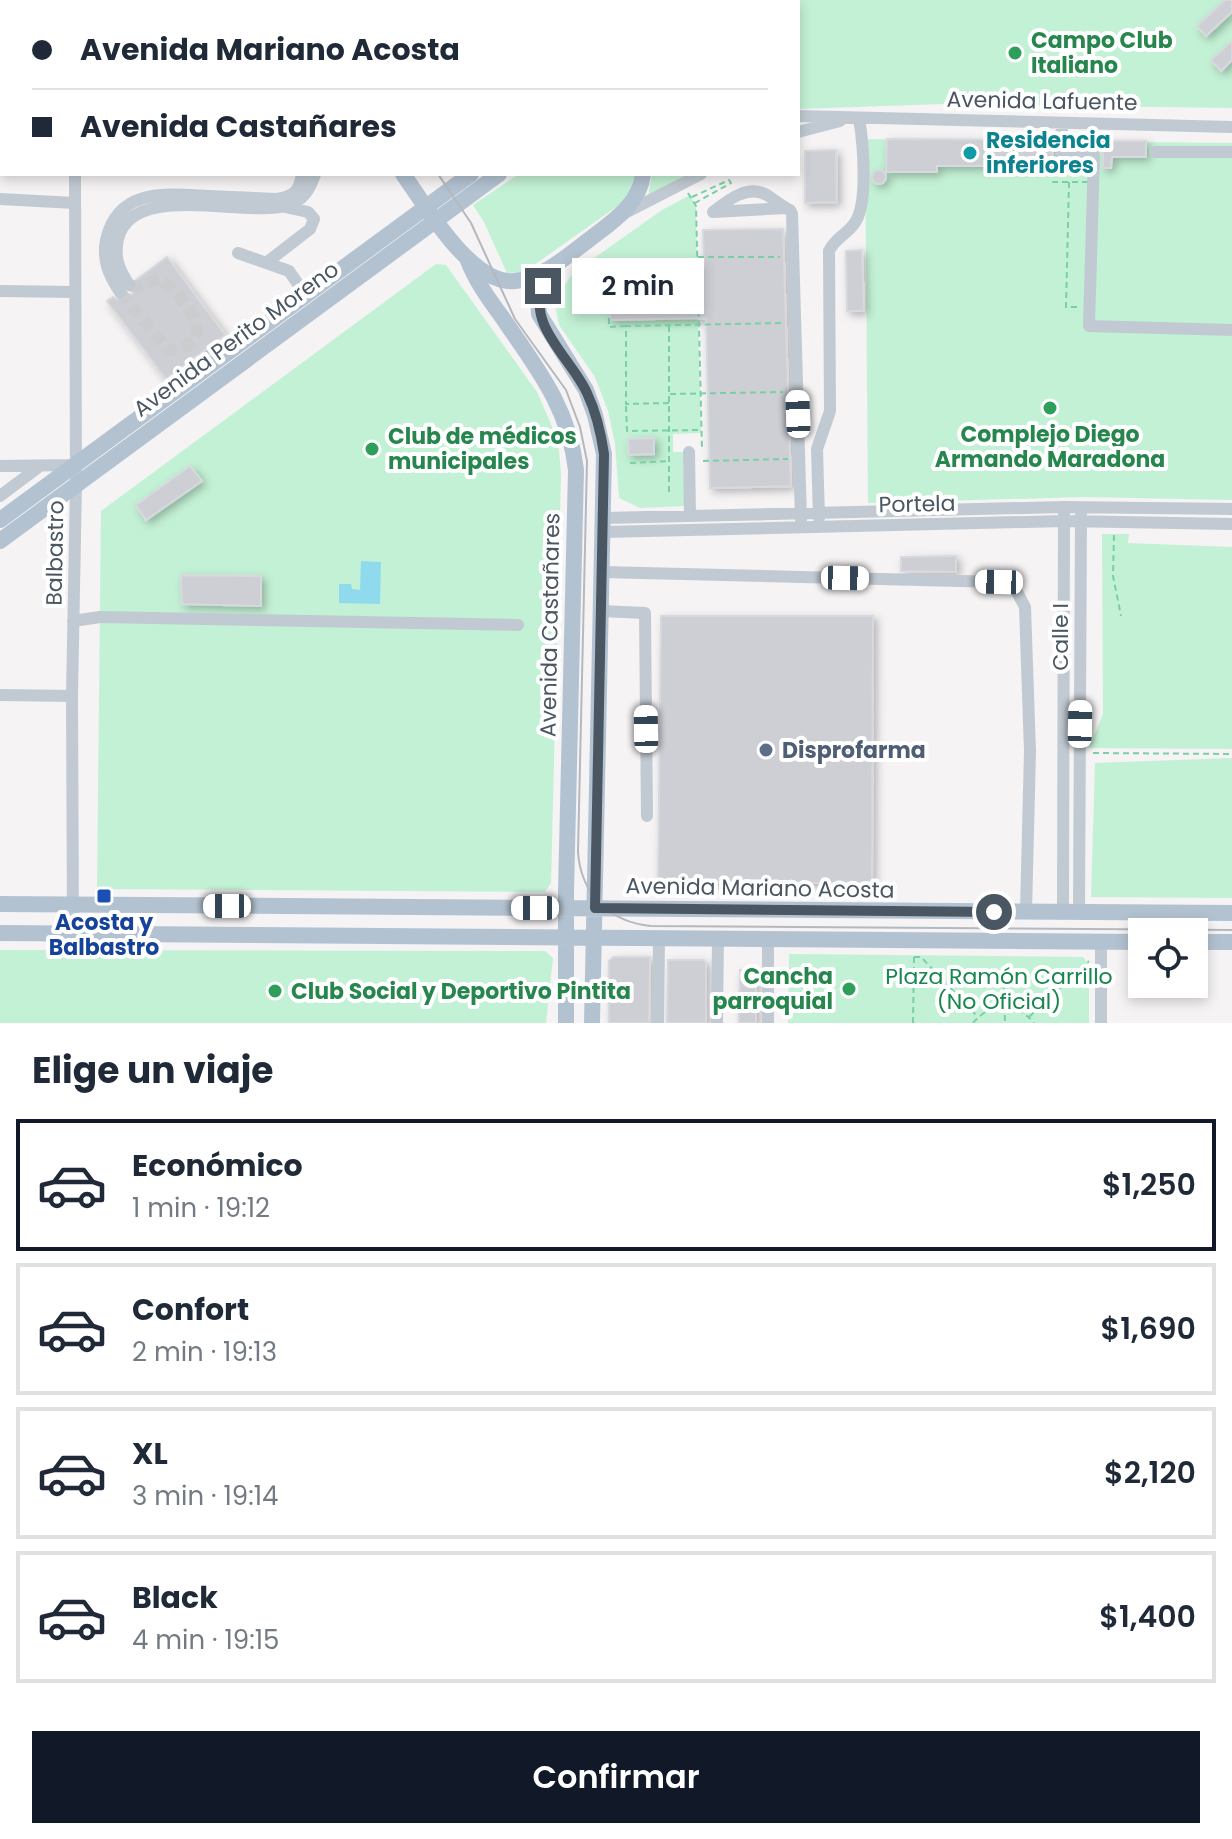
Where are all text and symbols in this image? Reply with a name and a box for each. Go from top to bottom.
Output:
place label: Campo Club Italiano [1031,25,1173,81]
text: Avenida Mariano Acosta [80,28,460,71]
marker: Campo Club Italiano [1006,44,1024,62]
street label: Avenida Lafuente [946,84,1138,118]
text: Avenida Castañares [80,105,397,148]
place label: Residencia inferiores [986,125,1111,181]
marker: Residencia inferiores [961,144,979,162]
street label: Avenida Perito Moreno [127,254,345,424]
callout: 2 min [571,258,703,314]
route end [525,268,561,304]
text: 2 min [602,268,674,304]
car [785,390,811,438]
marker: Complejo Diego Armando Maradona [1041,399,1059,417]
place label: Complejo Diego Armando Maradona [935,419,1165,475]
place label: Club de médicos municipales [388,421,577,477]
marker: Club de médicos municipales [363,440,381,458]
street label: Portela [878,488,956,520]
street label: Balbastro [39,500,71,606]
street label: Avenida Castañares [533,513,567,737]
car [821,566,869,590]
car [975,570,1023,594]
street label: Calle I [1045,603,1076,671]
car [1068,700,1092,748]
car [634,705,658,753]
place label: Disprofarma [782,735,926,766]
marker: Disprofarma [757,741,775,759]
street label: Avenida Mariano Acosta [625,870,895,906]
marker: Acosta y Balbastro [95,887,113,905]
car [203,894,251,918]
route start [976,894,1012,930]
car [511,896,559,920]
place label: Acosta y Balbastro [49,907,159,963]
map controls [1128,918,1208,998]
button: locate [1128,918,1208,998]
place label: Cancha parroquial [713,961,833,1017]
park label: Plaza Ramón Carrillo (No Oficial) [885,961,1113,1017]
place label: Club Social y Deportivo Pintita [291,976,631,1007]
marker: Cancha parroquial [840,980,858,998]
marker: Club Social y Deportivo Pintita [266,982,284,1000]
text: Elige un viaje [32,1045,274,1096]
text: Económico [132,1144,303,1187]
icon: car [36,1149,108,1221]
text: $1,250 [1102,1163,1196,1206]
text: 1 min · 19:12 [132,1190,270,1226]
text: Confort [132,1288,249,1331]
icon: car [36,1293,108,1365]
text: $1,690 [1101,1307,1196,1350]
text: 2 min · 19:13 [132,1334,277,1370]
text: XL [132,1432,168,1475]
icon: car [36,1437,108,1509]
text: $2,120 [1104,1451,1196,1494]
text: 3 min · 19:14 [132,1478,278,1514]
text: Black [132,1576,218,1619]
icon: car [36,1581,108,1653]
text: $1,400 [1099,1595,1196,1638]
text: 4 min · 19:15 [132,1622,279,1658]
button: Confirmar [32,1731,1200,1823]

